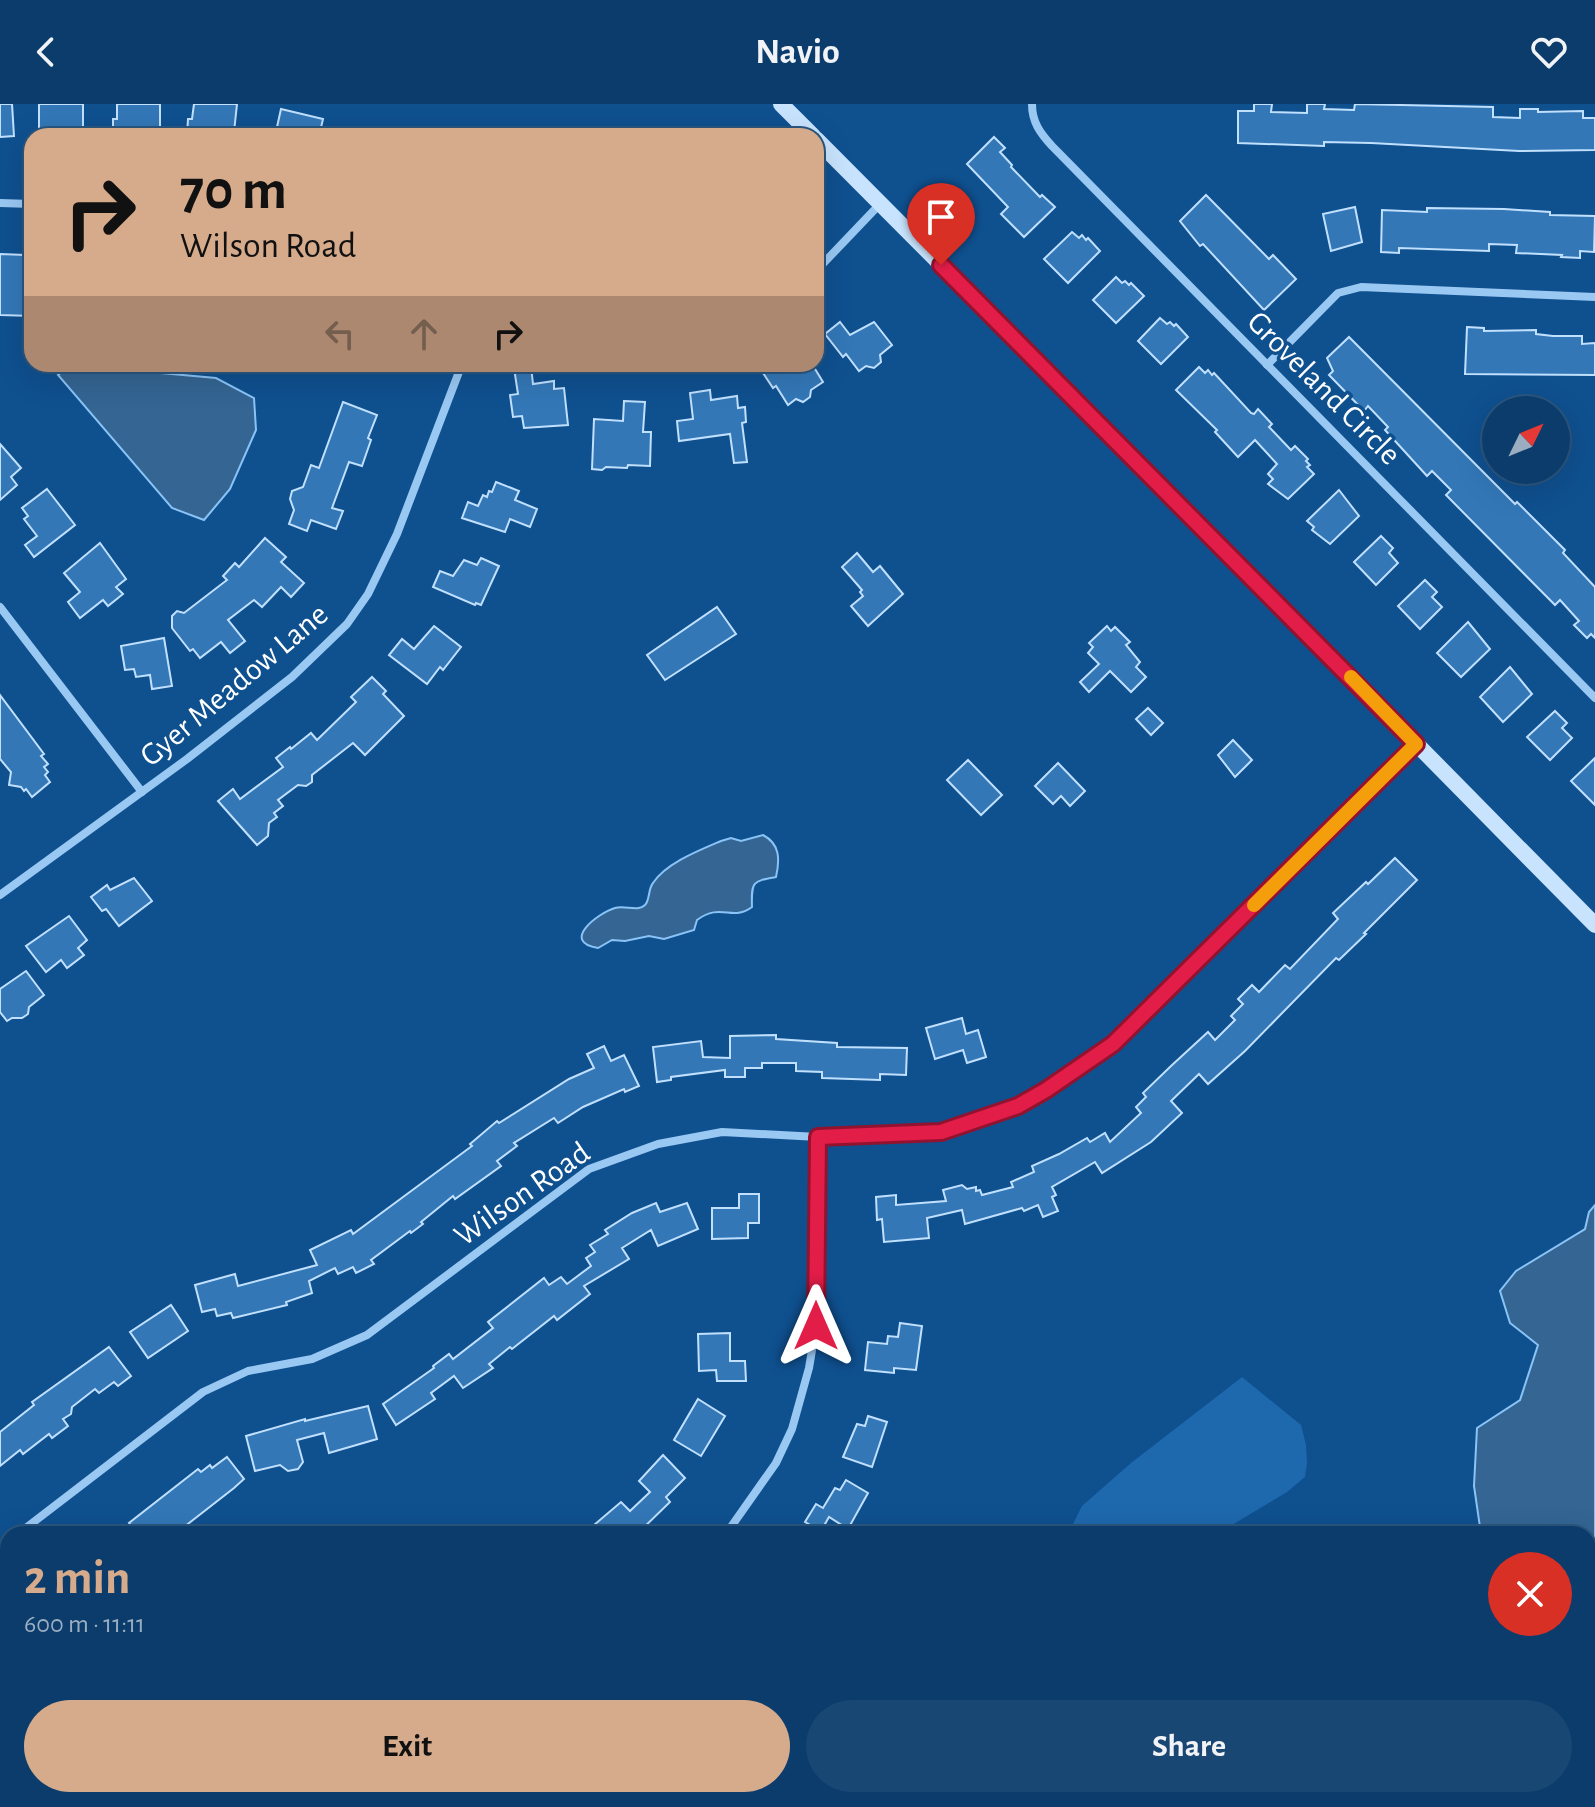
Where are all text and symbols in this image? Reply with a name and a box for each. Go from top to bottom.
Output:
icon: back [24,30,68,74]
icon: heart [1527,30,1571,74]
text: Navio [755,34,840,70]
icon: right [48,160,152,264]
text: 70 m [180,163,287,219]
pin [907,183,975,265]
icon: arrive [919,195,963,239]
text: Wilson Road [180,228,357,264]
street label: Groveland Circle [1241,305,1407,471]
icon: left [318,312,362,356]
icon: ahead [402,312,446,356]
icon: right [486,312,530,356]
north arrow [1482,396,1570,484]
map controls [1482,396,1570,484]
street label: Gyer Meadow Lane [134,598,334,772]
street label: Wilson Road [449,1136,595,1252]
position arrow [774,1284,858,1368]
button: close [1488,1552,1572,1636]
text: 2 min [24,1555,131,1603]
text: 600 m · 11:11 [24,1611,145,1637]
button: Exit [24,1700,790,1792]
button: Share [806,1700,1572,1792]

